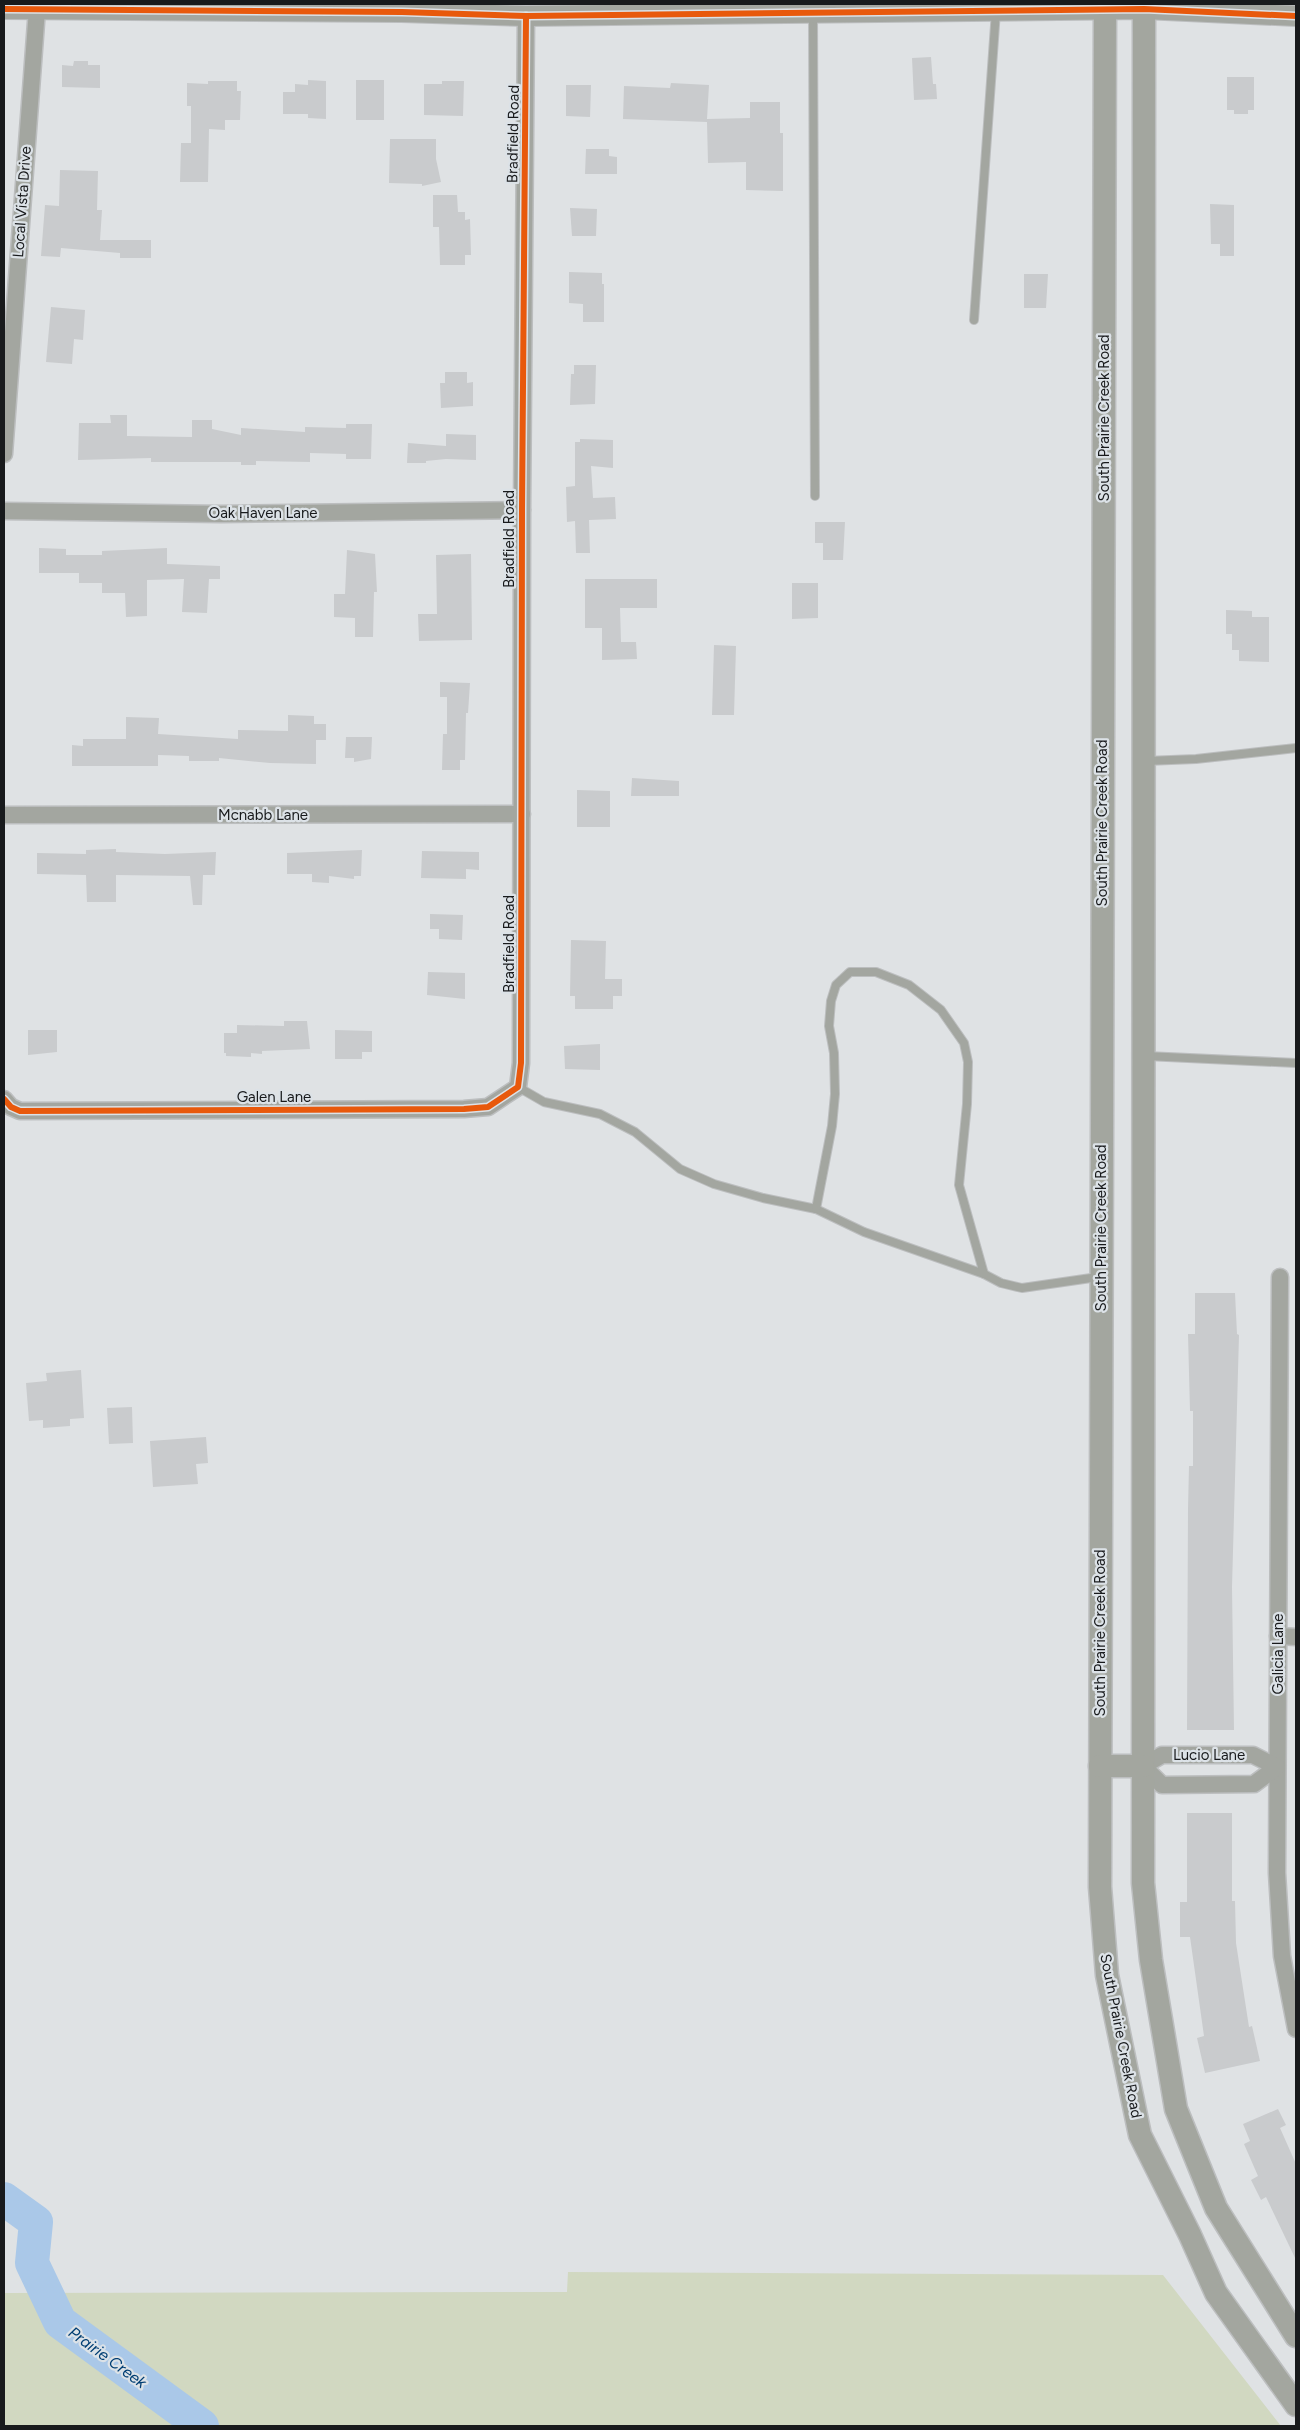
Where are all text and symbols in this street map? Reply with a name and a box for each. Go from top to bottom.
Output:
street label: Bradfield Road [503,85,523,183]
street label: Local Vista Drive [9,146,35,258]
street label: South Prairie Creek Road [1095,334,1113,502]
street label: Bradfield Road [500,490,518,588]
street label: Oak Haven Lane [209,504,317,522]
street label: South Prairie Creek Road [1093,739,1111,907]
street label: Mcnabb Lane [218,806,308,824]
street label: Bradfield Road [500,895,518,993]
street label: Galen Lane [237,1088,311,1106]
street label: South Prairie Creek Road [1092,1144,1110,1312]
street label: South Prairie Creek Road [1091,1549,1109,1717]
street label: Galicia Lane [1269,1614,1287,1694]
street label: Lucio Lane [1173,1746,1245,1764]
street label: South Prairie Creek Road [1096,1952,1146,2120]
water label: Prairie Creek [65,2323,151,2393]

